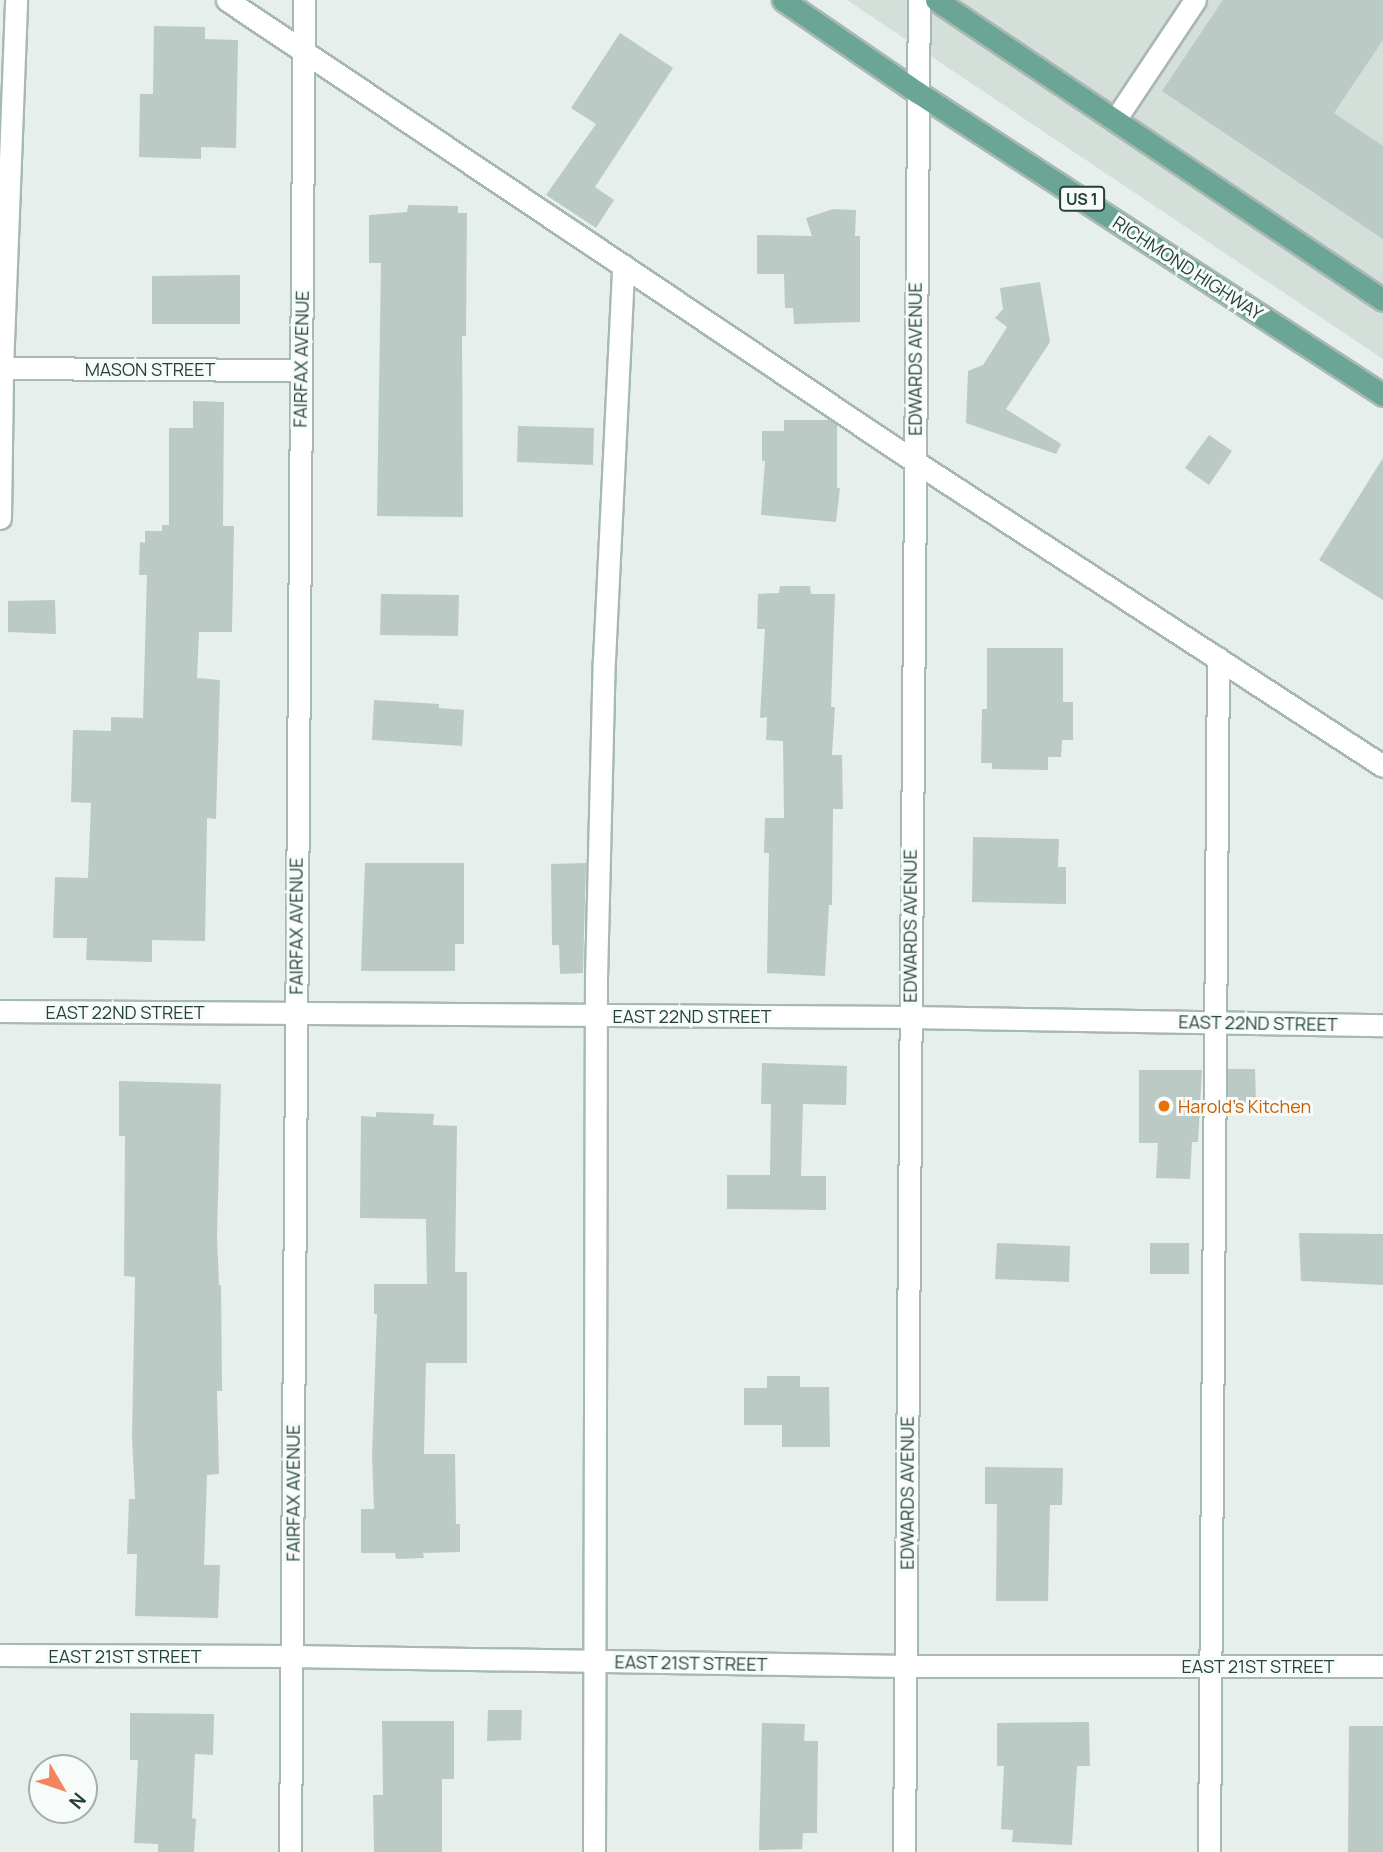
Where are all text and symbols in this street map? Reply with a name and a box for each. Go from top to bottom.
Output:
road number: US 1 [1058,186,1106,211]
street label: RICHMOND HIGHWAY [1109,211,1267,325]
street label: EDWARDS AVENUE [904,282,926,436]
street label: FAIRFAX AVENUE [289,290,313,428]
street label: MASON STREET [85,358,215,380]
street label: EDWARDS AVENUE [899,849,921,1003]
street label: FAIRFAX AVENUE [285,857,307,995]
street label: EAST 22ND STREET [45,1001,205,1023]
street label: EAST 22ND STREET [612,1005,772,1027]
street label: EAST 22ND STREET [1178,1011,1338,1035]
place label: Harold's Kitchen [1178,1095,1311,1117]
marker: Harold's Kitchen [1156,1098,1172,1114]
street label: EDWARDS AVENUE [896,1416,918,1570]
street label: FAIRFAX AVENUE [282,1424,304,1562]
street label: EAST 21ST STREET [48,1645,202,1667]
street label: EAST 21ST STREET [614,1651,768,1675]
street label: EAST 21ST STREET [1181,1655,1335,1677]
north arrow [28,1754,98,1824]
text: N [63,1787,92,1814]

